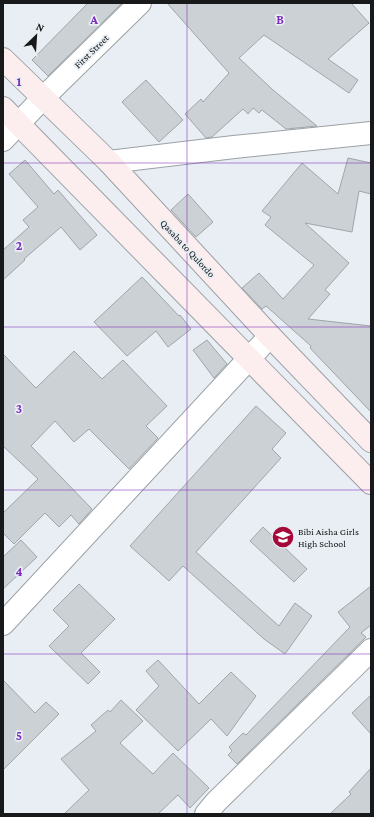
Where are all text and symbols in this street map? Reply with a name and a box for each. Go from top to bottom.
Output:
text: A [89,12,98,27]
text: B [276,12,284,27]
north arrow [16,16,56,56]
text: N [34,20,47,34]
street label: First Street [72,32,111,70]
text: 1 [17,74,22,89]
street label: Qasaba to Qulordo [158,217,217,279]
text: 2 [16,238,23,253]
text: 3 [16,401,22,416]
school or university icon: Bibi Aisha Girls High School [270,524,296,550]
place label: Bibi Aisha Girls High School [298,526,359,549]
text: 4 [15,564,23,579]
text: 5 [16,728,22,743]

